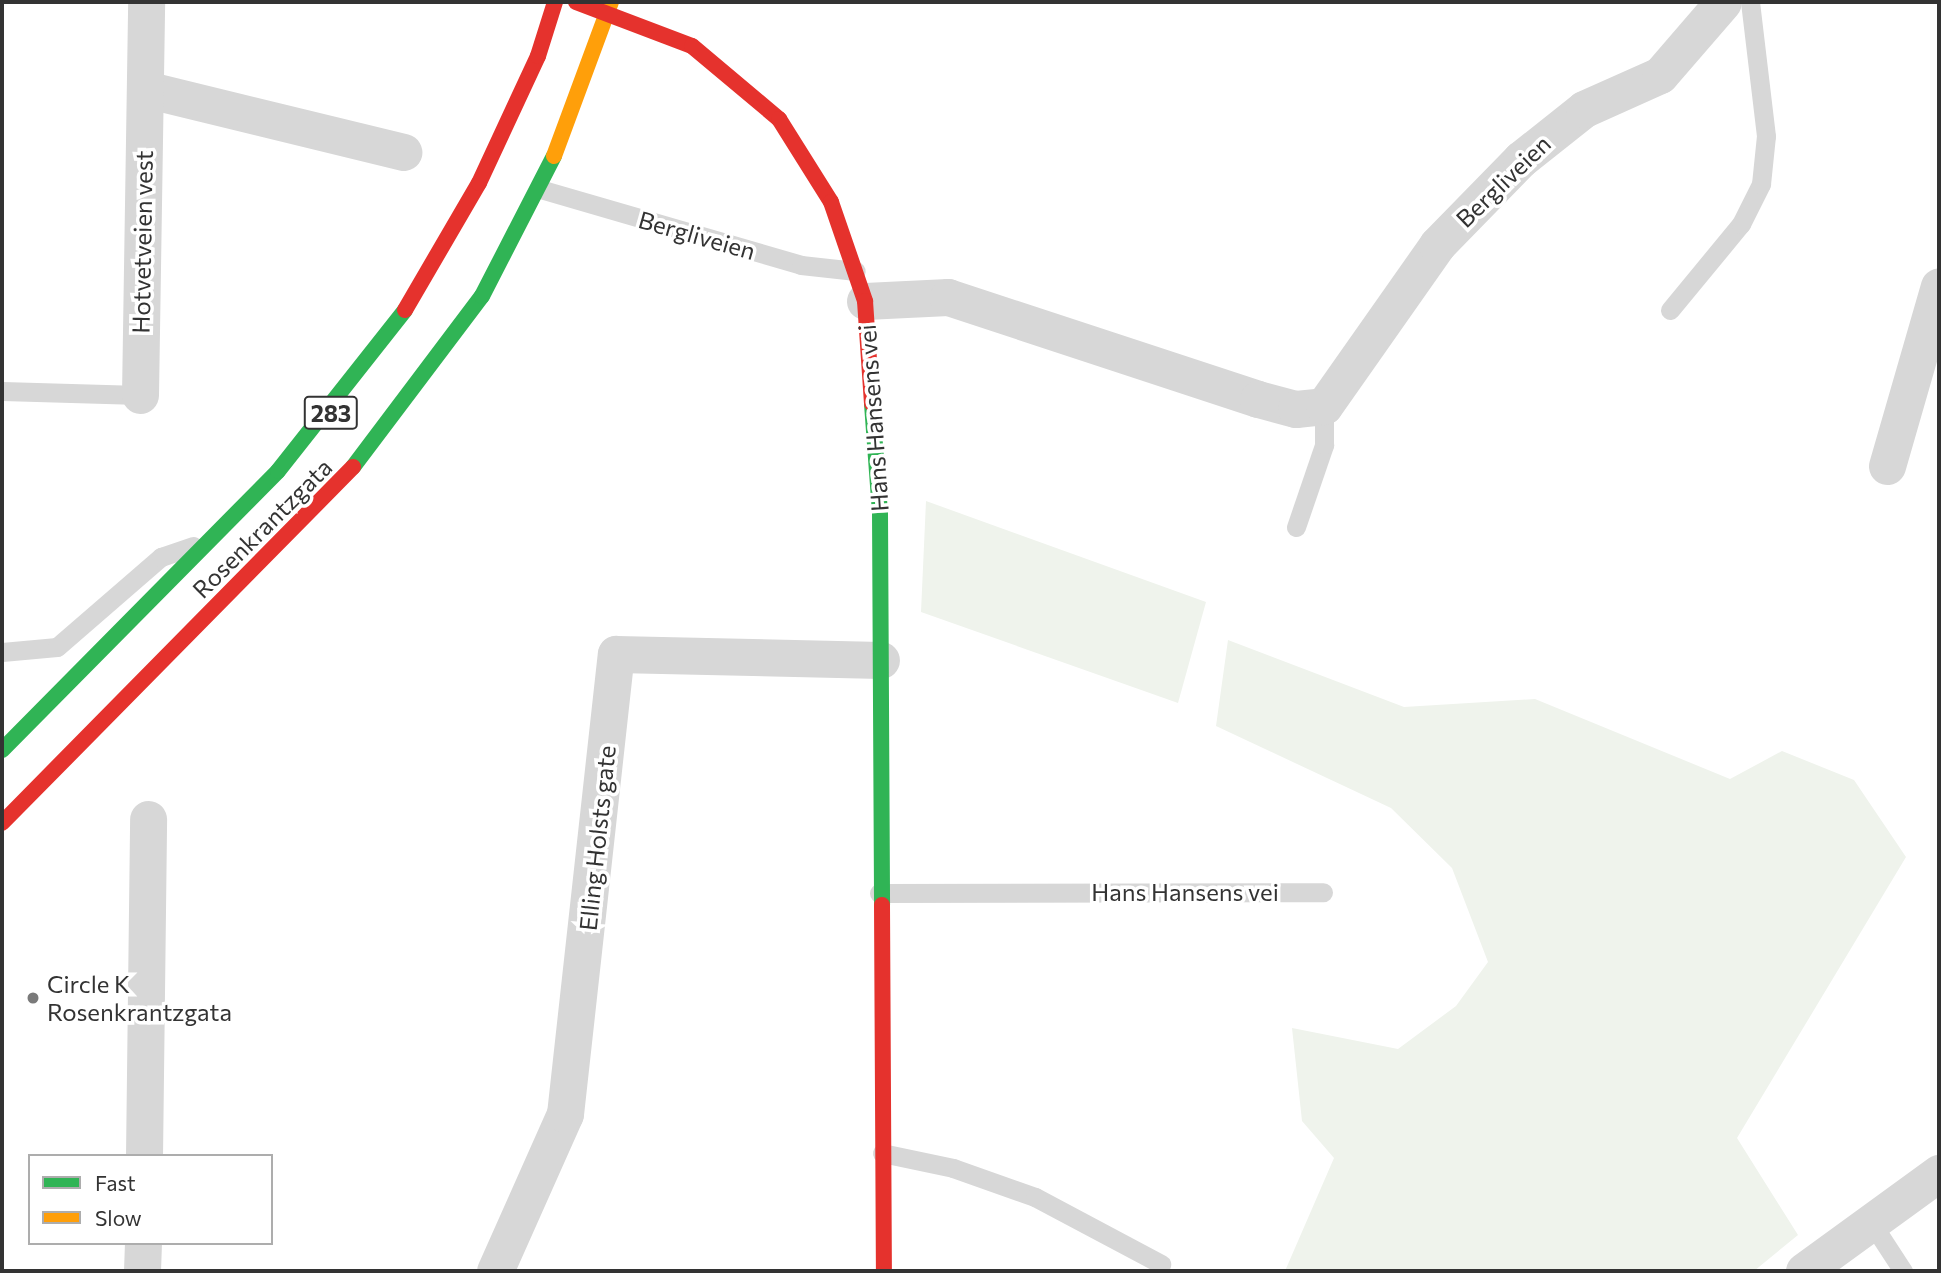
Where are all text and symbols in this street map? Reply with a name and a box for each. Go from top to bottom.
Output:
street label: Bergliveien [1450,129,1556,233]
street label: Hotvetveien vest [126,150,158,334]
street label: Bergliveien [635,205,759,265]
street label: Hans Hansens vei [852,323,894,513]
road number: 283 [303,394,359,432]
street label: Rosenkrantzgata [186,452,338,604]
street label: Elling Holsts gate [573,744,621,932]
street label: Hans Hansens vei [1091,878,1279,906]
place label: Circle K Rosenkrantzgata [47,970,232,1026]
marker: Circle K Rosenkrantzgata [25,990,41,1006]
legend [28,1154,273,1245]
text: Fast [95,1170,136,1195]
text: Slow [95,1205,142,1230]

